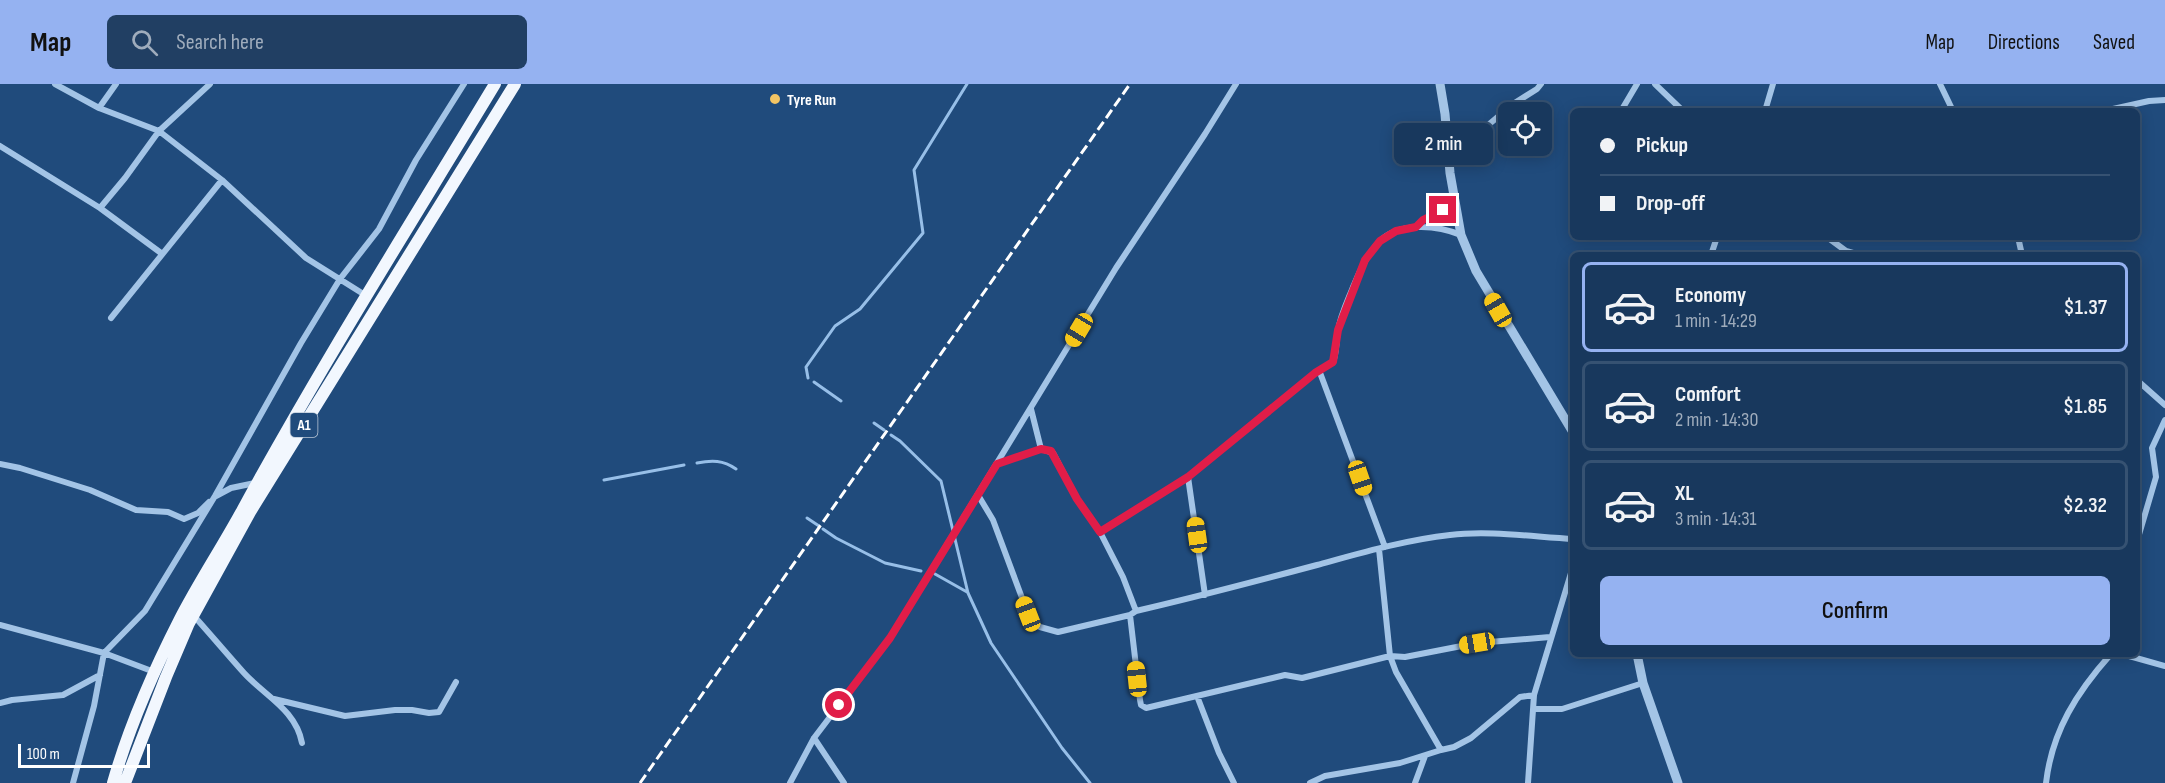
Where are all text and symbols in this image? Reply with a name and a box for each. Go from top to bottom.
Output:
search box [107,15,527,69]
text: Map [30,26,71,59]
icon: search [128,26,161,59]
text: Search here [176,29,264,56]
text: Map [1925,30,1955,55]
text: Directions [1988,30,2060,55]
text: Saved [2093,30,2135,55]
place label: Tyre Run [787,91,836,110]
marker: Tyre Run [768,92,782,106]
map controls [1498,102,1552,156]
button: locate [1498,102,1552,156]
callout: 2 min [1394,123,1492,165]
text: 2 min [1425,132,1462,156]
text: Pickup [1636,132,1688,159]
text: Drop-off [1636,190,1705,217]
route end [1429,196,1456,223]
icon: car [1603,280,1657,334]
text: Economy [1675,282,1746,309]
car [1481,290,1515,330]
text: $1.37 [2064,294,2107,321]
text: 1 min · 14:29 [1675,309,1757,333]
car [1062,310,1096,350]
icon: car [1603,379,1657,433]
text: Comfort [1675,381,1741,408]
text: $1.85 [2063,393,2107,420]
text: 2 min · 14:30 [1675,408,1758,432]
road number: A1 [290,413,318,437]
car [1346,458,1374,498]
icon: car [1603,478,1657,532]
text: XL [1675,480,1694,507]
text: $2.32 [2063,492,2107,519]
text: 3 min · 14:31 [1675,507,1757,531]
car [1186,516,1208,554]
button: Confirm [1600,576,2110,645]
car [1013,594,1043,634]
car [1458,631,1496,655]
car [1126,660,1148,698]
route start [825,691,852,718]
scale bar [18,741,150,768]
text: 100 m [27,745,60,764]

